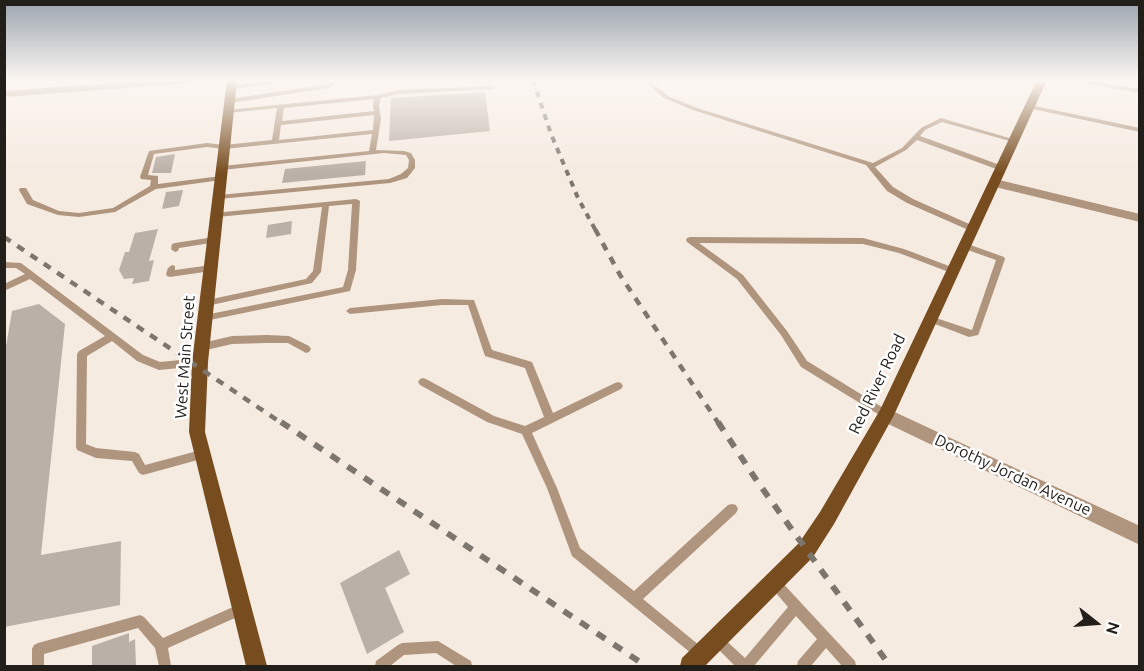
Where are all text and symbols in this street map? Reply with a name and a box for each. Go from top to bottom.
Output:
street label: West Main Street [171,295,199,419]
street label: Red River Road [845,331,909,437]
street label: Dorothy Jordan Avenue [932,430,1094,520]
north arrow [1066,593,1126,653]
text: N [1103,620,1124,637]

